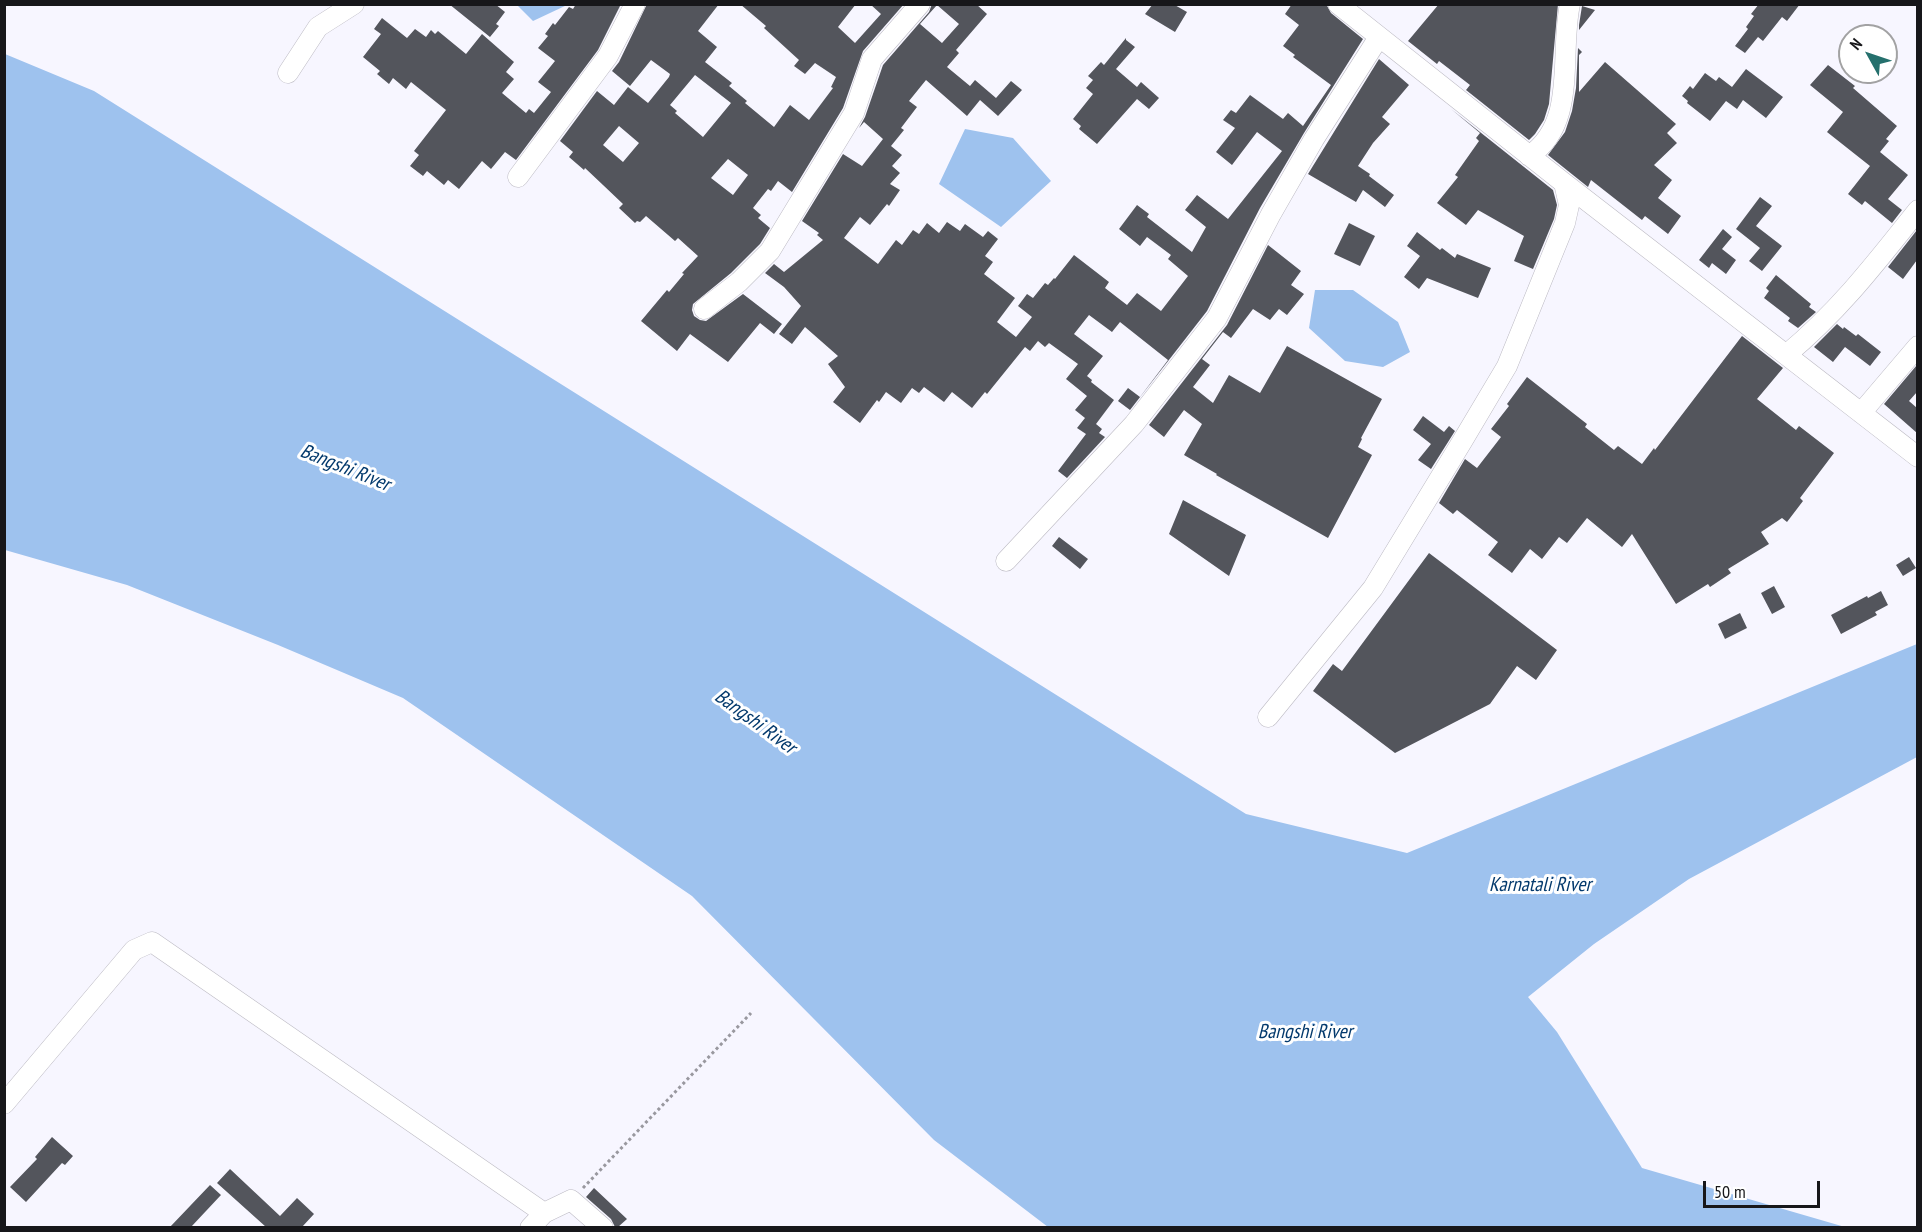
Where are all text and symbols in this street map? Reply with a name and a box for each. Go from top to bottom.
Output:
north arrow [1838,24,1898,84]
text: N [1845,34,1866,53]
water label: Bangshi River [297,439,393,497]
water label: Bangshi River [710,685,800,759]
water label: Karnatali River [1489,873,1591,897]
water label: Bangshi River [1258,1020,1352,1044]
scale bar [1706,1169,1823,1207]
text: 50 m [1714,1180,1746,1203]

